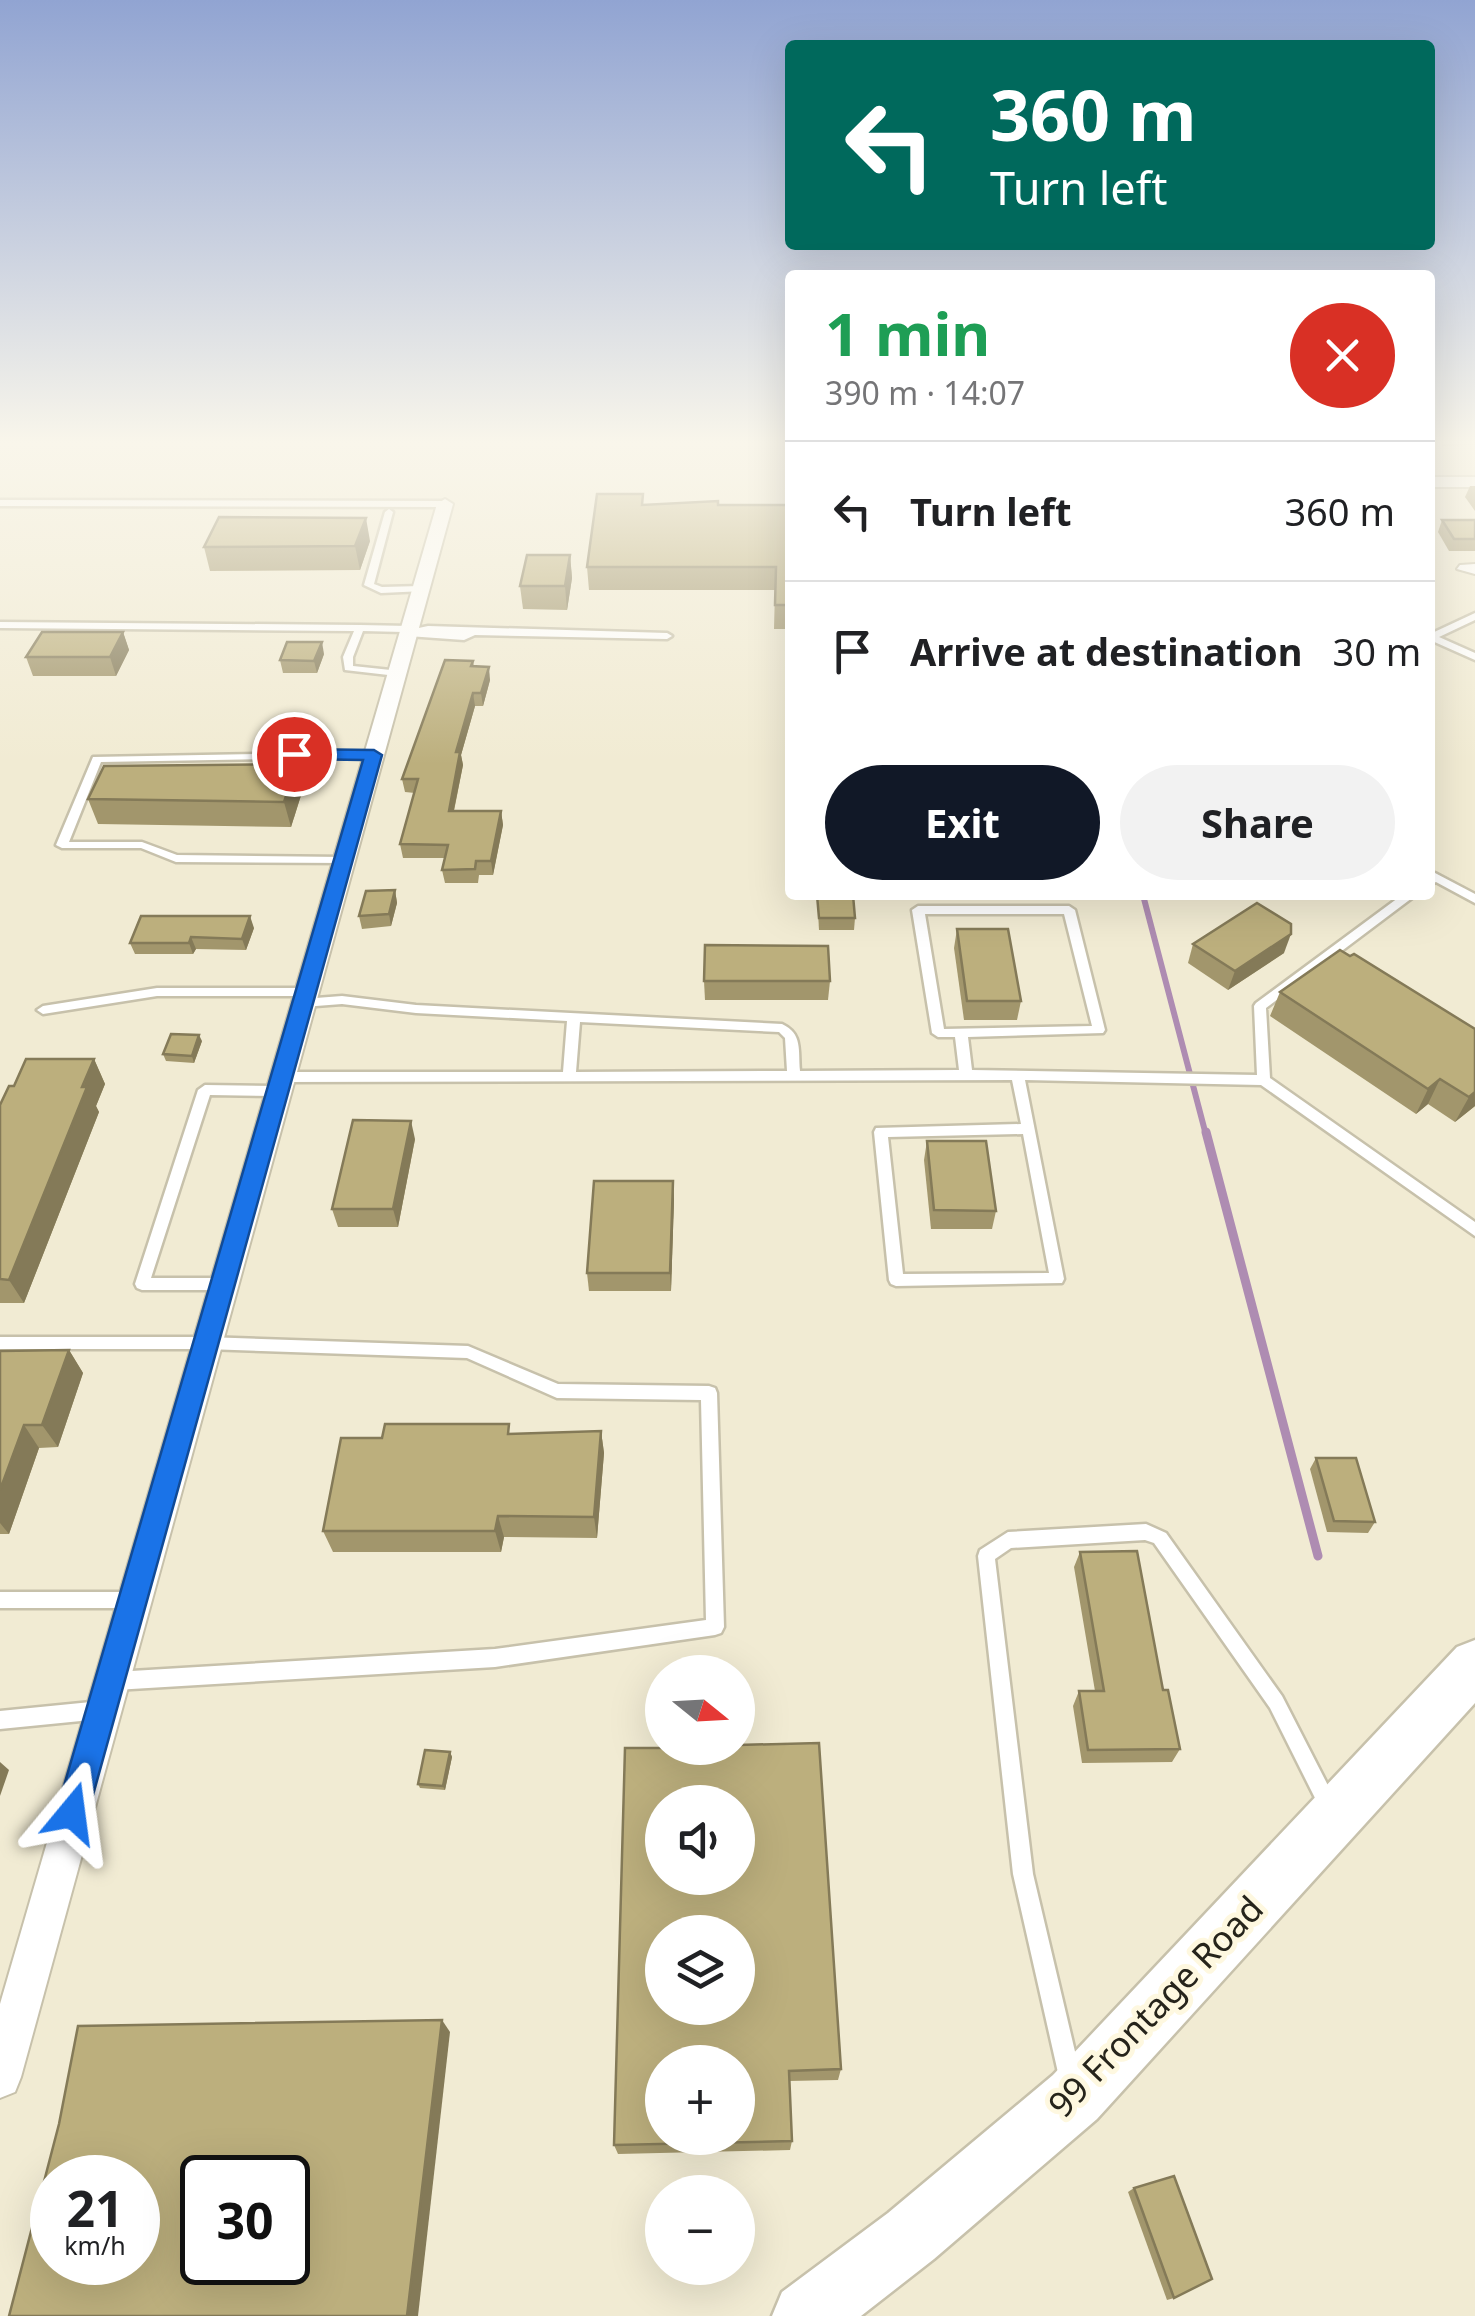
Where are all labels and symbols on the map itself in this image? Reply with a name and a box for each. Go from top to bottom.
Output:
pin [252,712,337,797]
north arrow [645,1655,755,1765]
position arrow [20,1761,124,1865]
street label: 99 Frontage Road [1037,1885,1273,2127]
speed limit sign: 30 [180,2155,310,2285]

